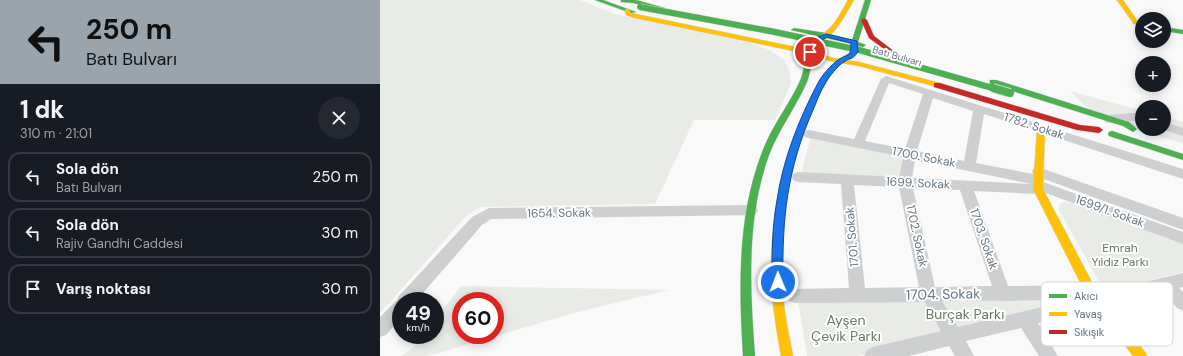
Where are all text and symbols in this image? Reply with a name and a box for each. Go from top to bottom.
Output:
text: 250 m [86,11,172,48]
map controls [1135,12,1171,136]
button: layers [1135,12,1171,48]
icon: left [20,16,72,68]
pin [793,35,827,69]
icon: arrive [799,41,821,63]
street label: Batı Bulvarı [871,43,923,69]
text: Batı Bulvarı [86,47,177,71]
button: + [1135,56,1171,92]
text: 1 dk [20,94,64,125]
button: close [318,97,360,139]
button: − [1135,100,1171,136]
street label: 1782. Sokak [1002,109,1066,143]
text: 310 m · 21:01 [20,125,92,142]
street label: 1700. Sokak [891,143,957,171]
text: Sola dön [56,159,119,179]
icon: left [22,166,44,188]
text: 250 m [313,167,358,187]
street label: 1699. Sokak [886,173,950,193]
text: Batı Bulvarı [56,179,122,196]
street label: 1699/1. Sokak [1073,191,1147,231]
street label: 1702. Sokak [903,203,931,269]
street label: 1654. Sokak [527,204,591,222]
street label: 1701. Sokak [841,206,863,268]
street label: 1703. Sokak [966,206,1002,272]
text: Sola dön [56,215,119,235]
icon: left [22,222,44,244]
text: 30 m [322,223,358,243]
text: Rajiv Gandhi Caddesi [56,235,183,252]
park label: Emrah Yıldız Parkı [1091,240,1149,270]
position arrow [757,261,799,303]
icon: arrive [22,278,44,300]
text: Varış noktası [56,279,150,299]
text: 30 m [322,279,358,299]
legend [1041,282,1173,346]
street label: 1704. Sokak [906,284,980,304]
text: Akıcı [1074,289,1098,303]
speed limit sign: 60 [452,292,504,344]
text: 49 [405,300,431,326]
park label: Burçak Parkı [926,305,1004,323]
text: Yavaş [1074,307,1102,321]
park label: Ayşen Çevik Parkı [811,311,881,345]
text: km/h [406,321,430,334]
text: Sıkışık [1074,325,1105,339]

